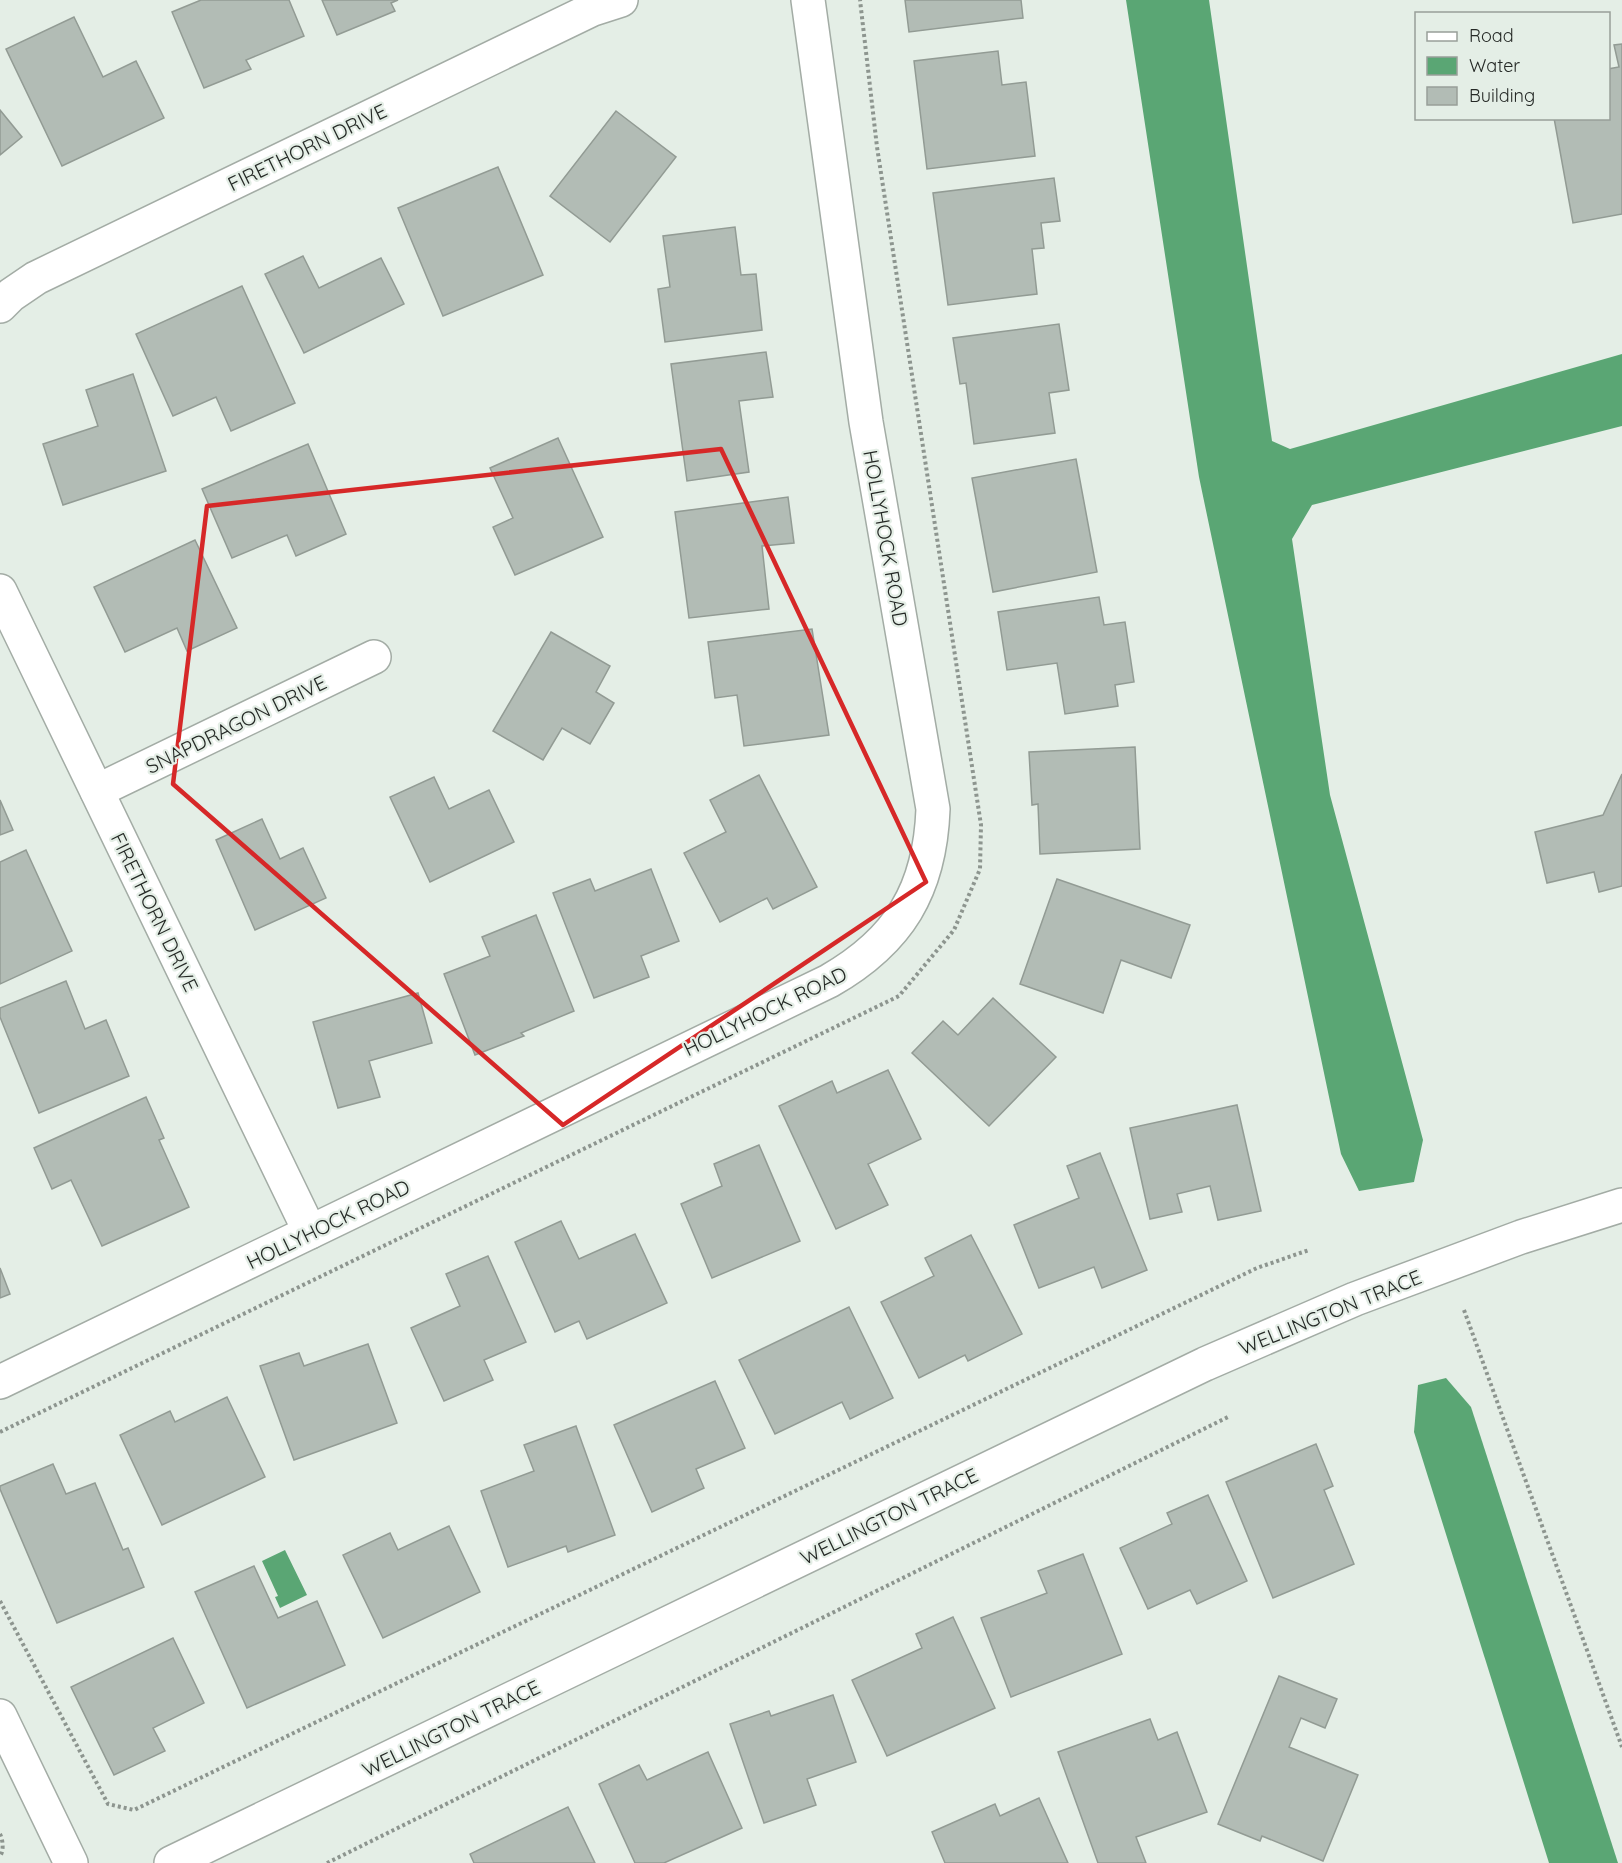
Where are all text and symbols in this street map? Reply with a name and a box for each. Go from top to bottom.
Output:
legend [1415,12,1610,120]
text: Road [1469,24,1514,47]
text: Water [1469,54,1520,77]
text: Building [1469,84,1535,107]
street label: FIRETHORN DRIVE [223,98,391,196]
street label: HOLLYHOCK ROAD [858,448,914,628]
street label: SNAPDRAGON DRIVE [142,669,330,779]
street label: FIRETHORN DRIVE [106,828,204,996]
street label: HOLLYHOCK ROAD [679,961,851,1061]
street label: HOLLYHOCK ROAD [242,1174,414,1274]
street label: WELLINGTON TRACE [1235,1264,1425,1360]
street label: WELLINGTON TRACE [796,1462,982,1570]
street label: WELLINGTON TRACE [358,1674,544,1782]

